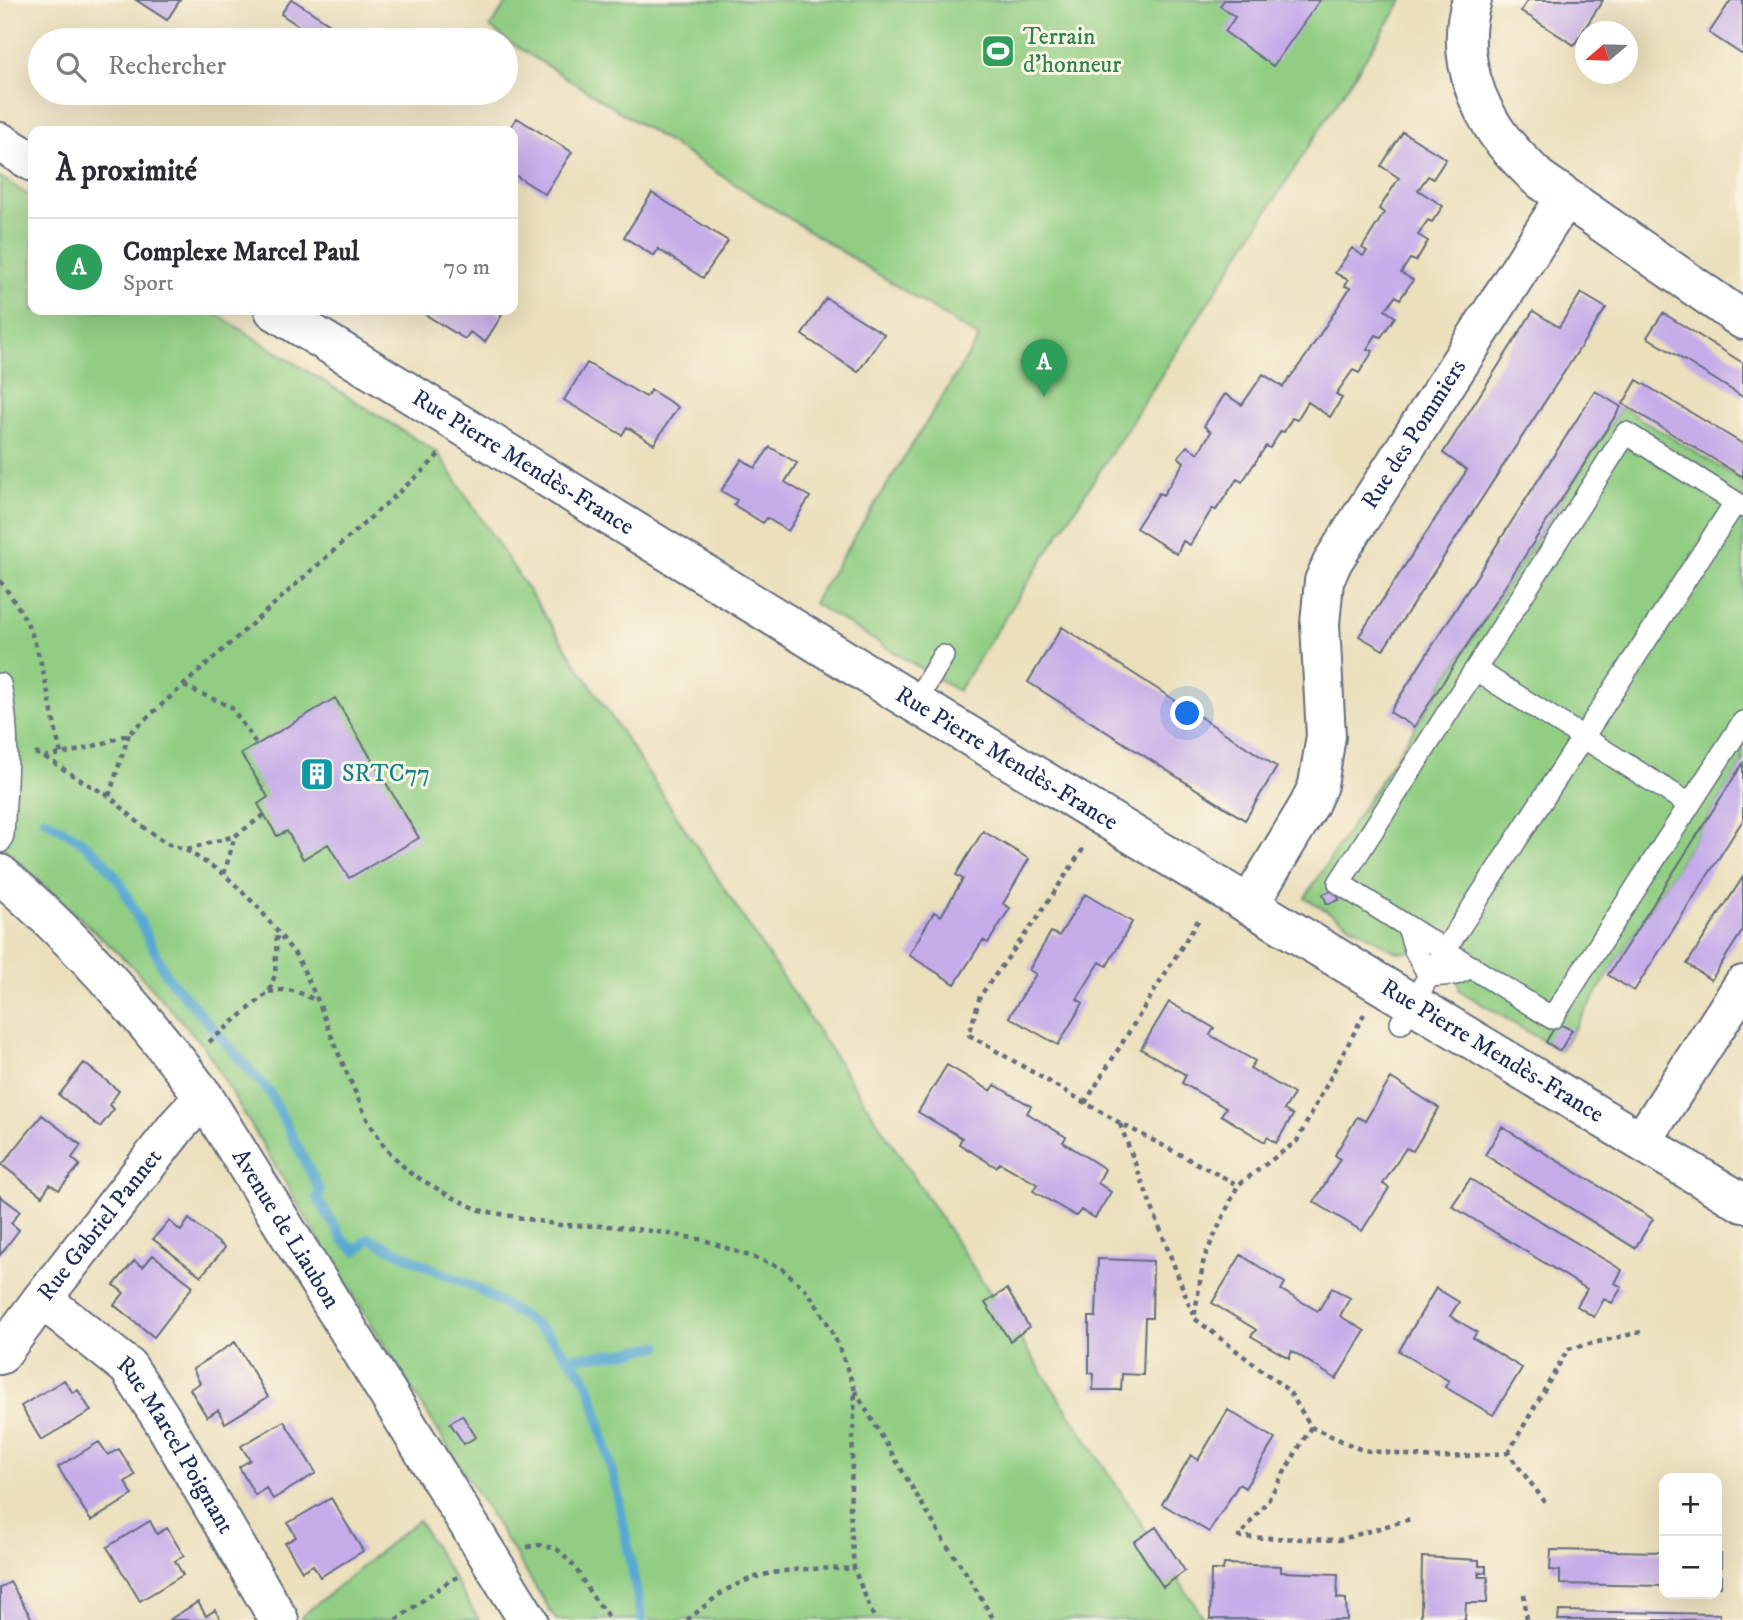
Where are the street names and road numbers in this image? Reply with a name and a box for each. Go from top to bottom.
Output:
street label: Rue des Pommiers [1355,354,1473,515]
street label: Rue Pierre Mendès-France [407,383,639,542]
street label: Rue Pierre Mendès-France [890,680,1123,838]
street label: Rue Pierre Mendès-France [1375,973,1609,1130]
street label: Rue Gabriel Pannet [31,1143,169,1307]
street label: Avenue de Liaubon [225,1144,347,1315]
street label: Rue Marcel Poignant [111,1349,241,1539]

